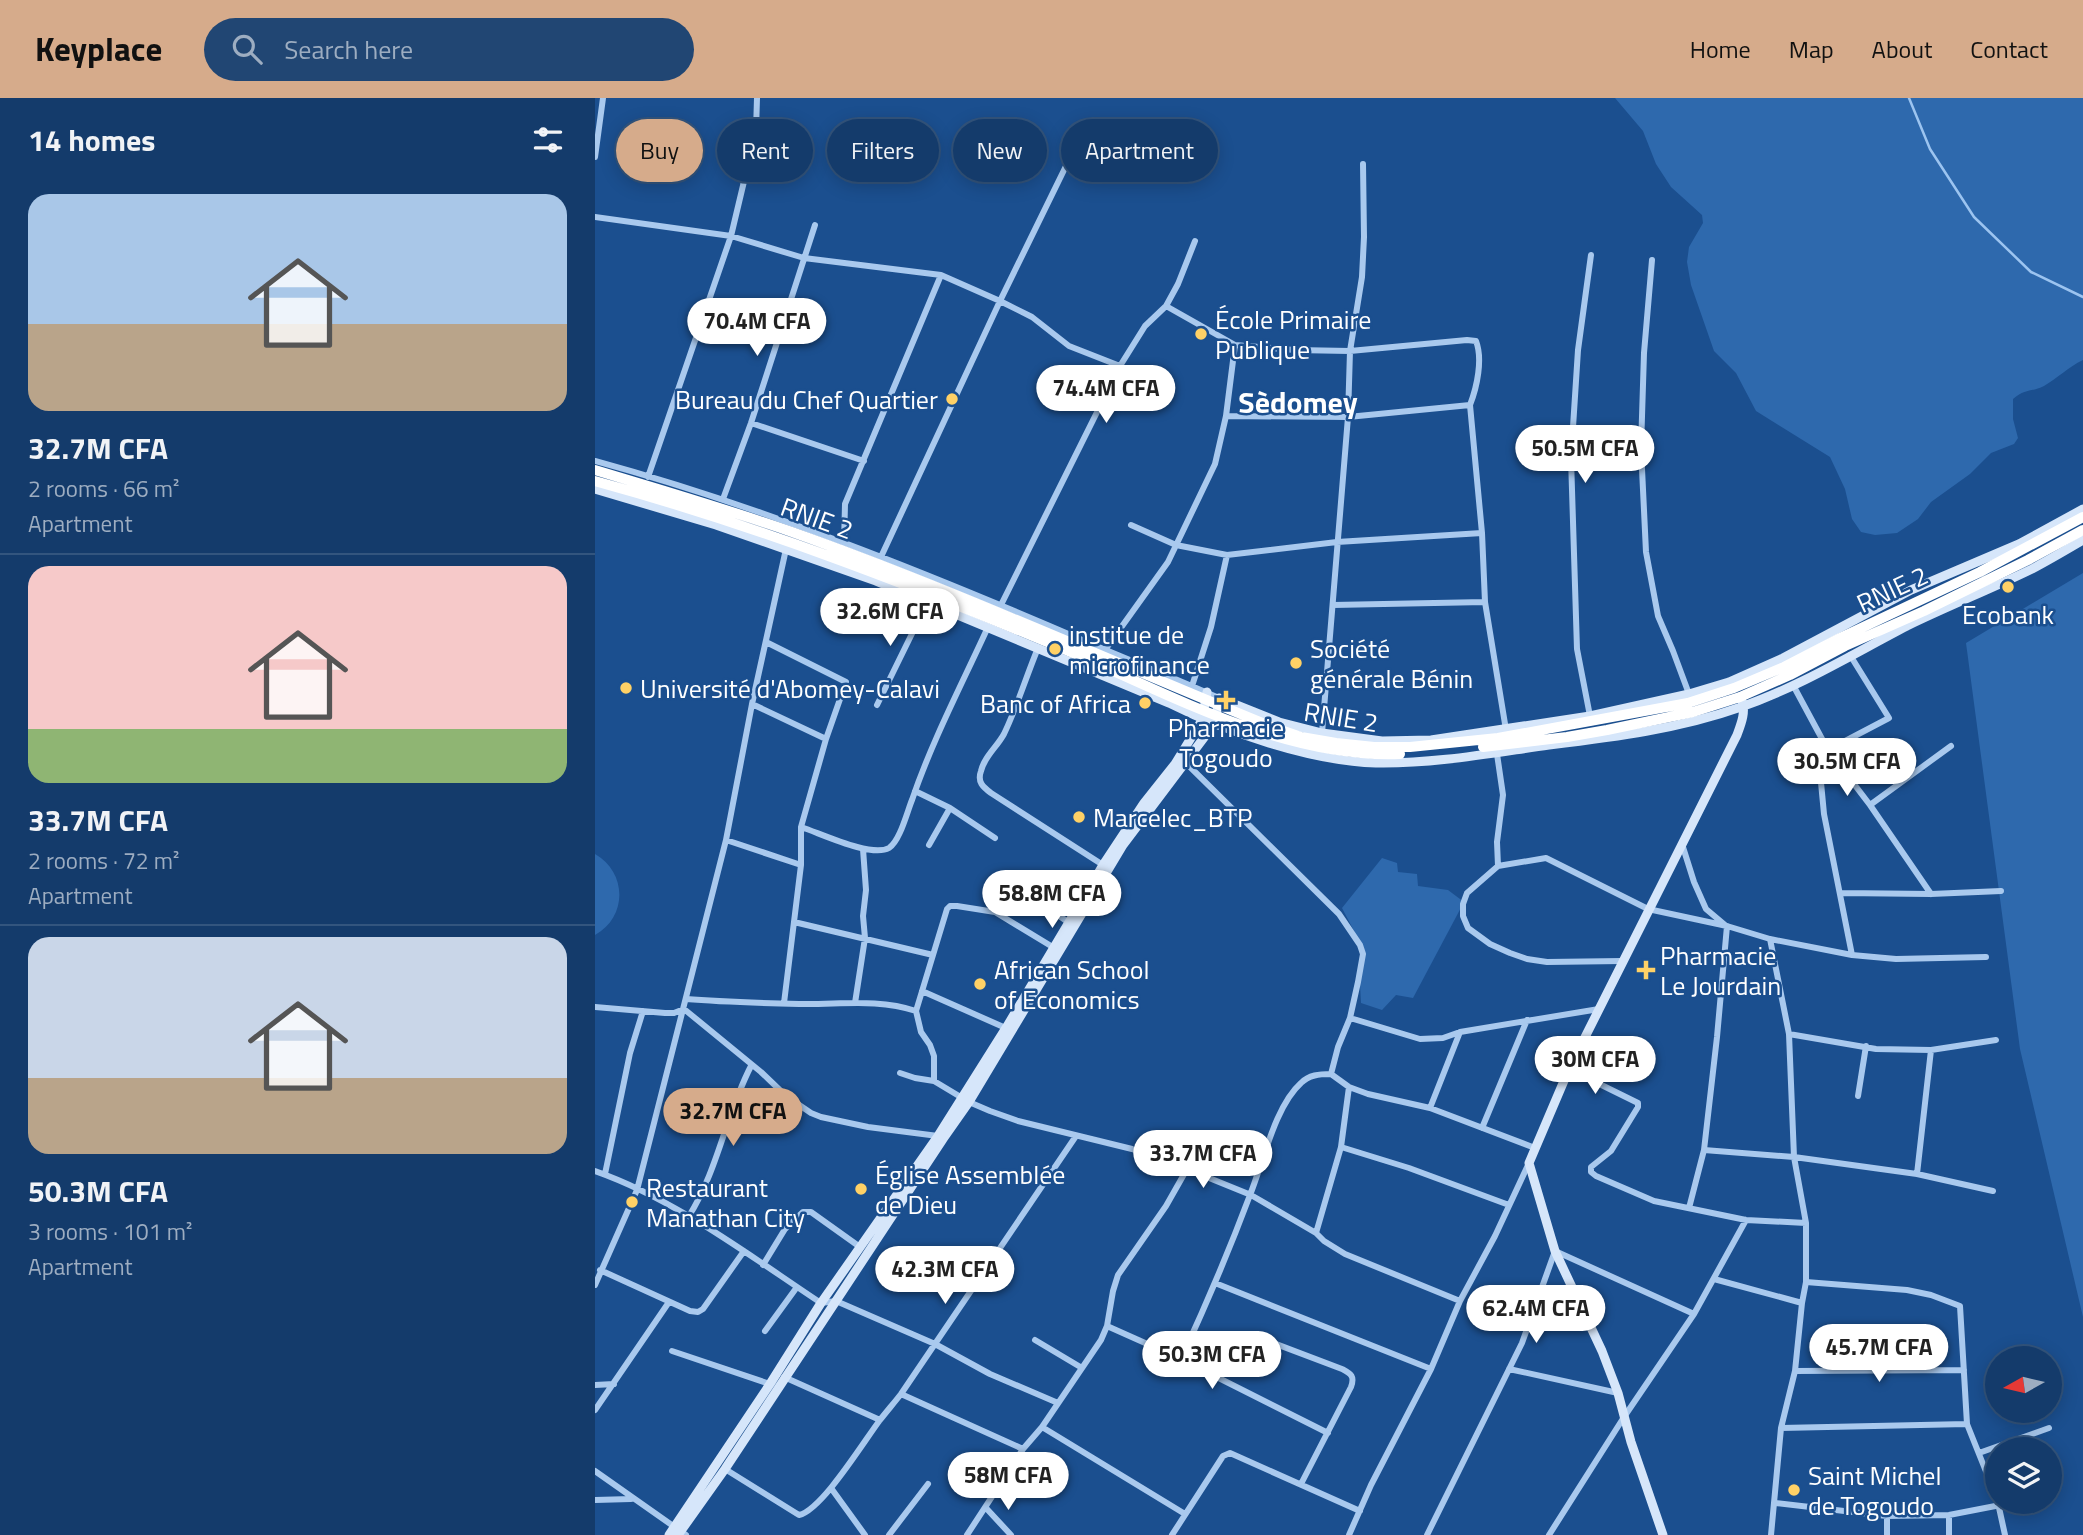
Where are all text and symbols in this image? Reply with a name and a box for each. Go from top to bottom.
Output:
search box [204,18,694,81]
text: Keyplace [35,24,162,74]
icon: search [228,30,266,68]
text: Search here [284,30,413,69]
text: Home [1690,31,1751,67]
text: Map [1789,31,1834,67]
text: About [1872,31,1932,67]
text: Contact [1970,31,2048,67]
text: 14 homes [28,117,155,163]
chip: Buy [616,119,703,182]
chip: Rent [717,119,813,182]
chip: Filters [827,119,939,182]
chip: New [953,119,1047,182]
chip: Apartment [1061,119,1218,182]
icon: filters [529,121,567,159]
icon: home [235,240,361,366]
pin: 70.4M CFA [677,299,837,358]
place label: École Primaire Publique [1215,300,1371,369]
text: 70.4M CFA [703,303,811,338]
marker: École Primaire Publique [1193,326,1209,342]
pin: 74.4M CFA [1026,366,1186,425]
text: 74.4M CFA [1052,370,1160,405]
district label: Sèdomey [1238,379,1358,425]
place label: Bureau du Chef Quartier [675,380,938,419]
marker: Bureau du Chef Quartier [944,391,960,407]
text: 32.7M CFA [28,425,168,471]
pin: 50.5M CFA [1505,426,1665,485]
text: 50.5M CFA [1531,430,1639,465]
text: 2 rooms · 66 m² [28,471,179,506]
street label: RNIE 2 [775,487,859,549]
text: Apartment [28,506,133,541]
street label: RNIE 2 [1850,556,1934,622]
marker: Ecobank [2000,579,2016,595]
pin: 32.6M CFA [810,588,970,648]
text: 32.6M CFA [836,593,944,628]
place label: Ecobank [1962,595,2054,634]
icon: home [235,612,361,738]
place label: institue de microfinance [1069,615,1210,684]
place label: Société générale Bénin [1310,629,1473,698]
marker: institue de microfinance [1047,641,1063,657]
marker: Société générale Bénin [1288,655,1304,671]
place label: Université d'Abomey-Calavi [640,669,940,708]
marker: Université d'Abomey-Calavi [618,680,634,696]
place label: Banc of Africa [980,684,1131,723]
marker: Pharmacie Togoudo [1218,692,1234,708]
street label: RNIE 2 [1301,692,1381,742]
marker: Banc of Africa [1137,695,1153,711]
place label: Pharmacie Togoudo [1168,708,1284,777]
pin: 30.5M CFA [1767,738,1927,798]
text: 30.5M CFA [1793,743,1901,778]
text: 33.7M CFA [28,797,168,843]
place label: Marcelec_BTP [1093,798,1253,837]
marker: Marcelec_BTP [1071,809,1087,825]
text: 2 rooms · 72 m² [28,843,179,878]
pin: 58.8M CFA [972,870,1132,930]
text: 58.8M CFA [998,875,1106,910]
text: Apartment [28,878,133,913]
place label: Pharmacie Le Jourdain [1660,936,1781,1005]
place label: African School of Economics [994,950,1150,1019]
marker: Pharmacie Le Jourdain [1638,962,1654,978]
marker: African School of Economics [972,976,988,992]
icon: home [235,983,361,1109]
pin: 30M CFA [1530,1037,1660,1096]
text: 30M CFA [1551,1041,1639,1076]
pin: 32.7M CFA [653,1088,813,1148]
text: 32.7M CFA [679,1093,787,1128]
pin: 33.7M CFA [1123,1130,1283,1190]
text: 33.7M CFA [1149,1135,1257,1170]
place label: Église Assemblée de Dieu [875,1155,1066,1224]
text: 50.3M CFA [28,1168,168,1214]
place label: Restaurant Manathan City [646,1168,805,1237]
marker: Église Assemblée de Dieu [853,1181,869,1197]
marker: Restaurant Manathan City [624,1194,640,1210]
text: 3 rooms · 101 m² [28,1214,192,1249]
pin: 42.3M CFA [865,1246,1025,1306]
text: Apartment [28,1249,133,1284]
text: 42.3M CFA [891,1251,999,1286]
pin: 62.4M CFA [1456,1286,1616,1345]
text: 62.4M CFA [1482,1290,1590,1325]
pin: 45.7M CFA [1799,1324,1959,1384]
text: 45.7M CFA [1825,1329,1933,1364]
pin: 50.3M CFA [1132,1332,1292,1391]
text: 50.3M CFA [1158,1336,1266,1371]
north arrow [1985,1346,2061,1423]
map controls [1985,1346,2062,1514]
button: layers [1985,1437,2062,1514]
pin: 58M CFA [943,1452,1073,1512]
place label: Saint Michel de Togoudo [1808,1456,1942,1525]
text: 58M CFA [964,1457,1052,1492]
marker: Saint Michel de Togoudo [1786,1482,1802,1498]

